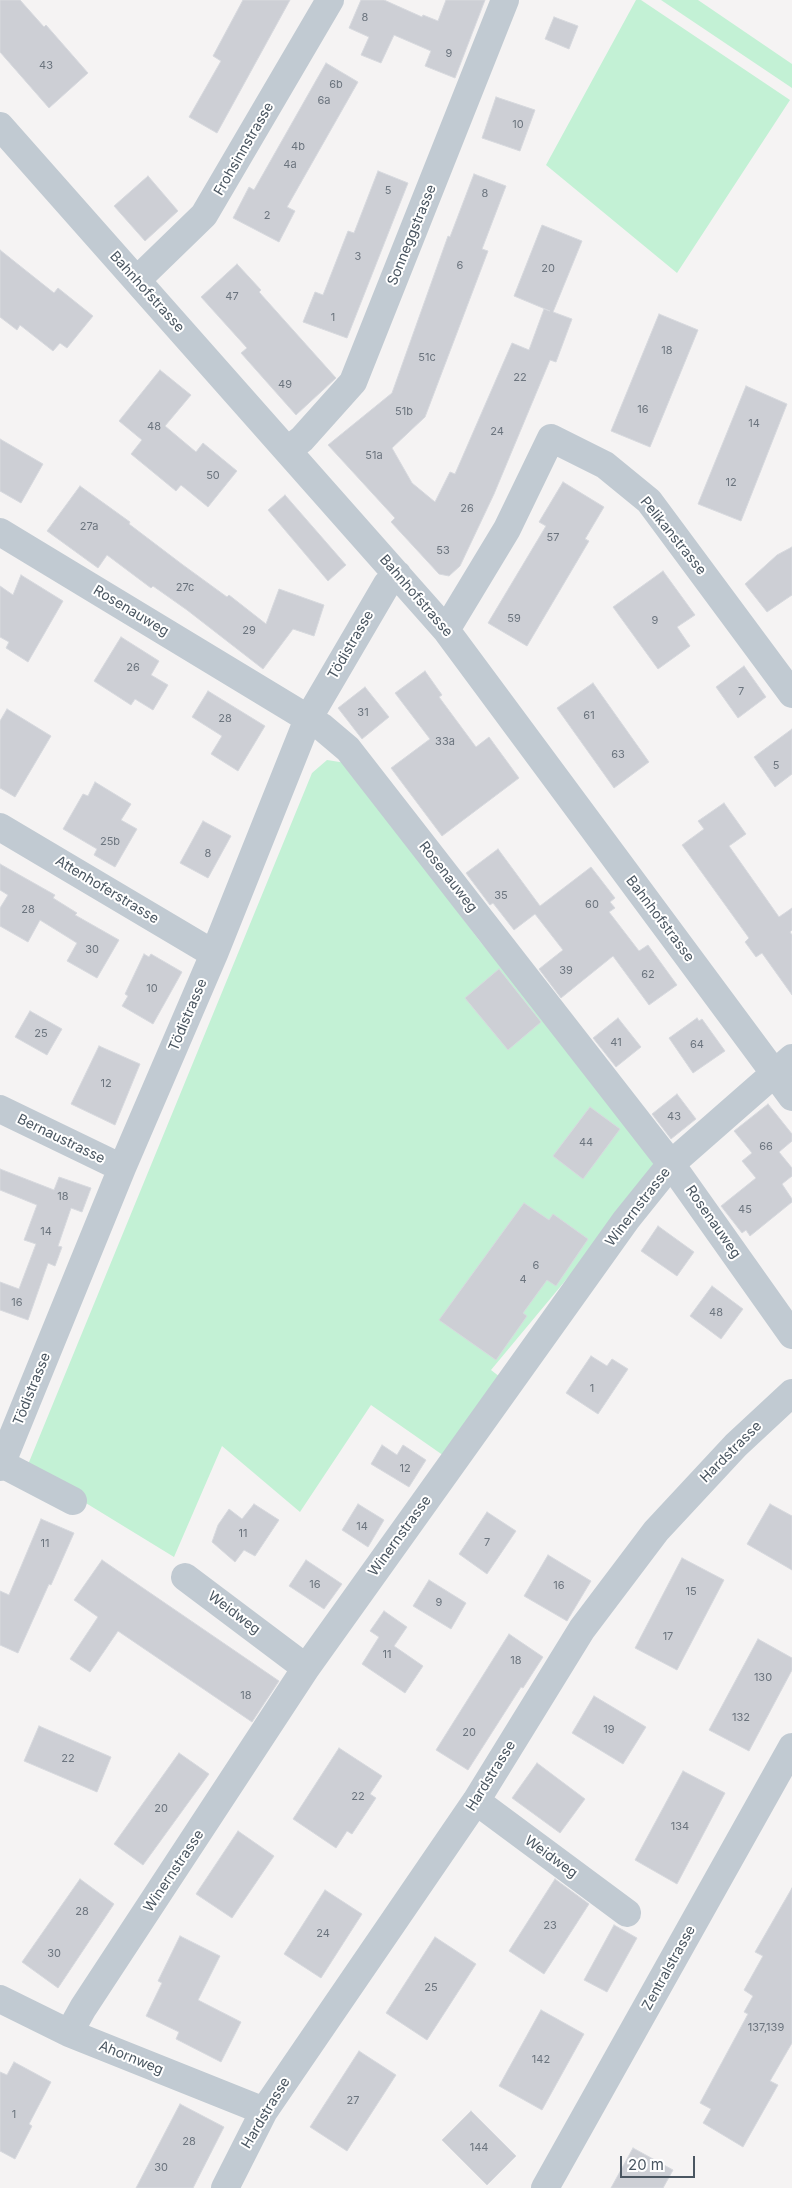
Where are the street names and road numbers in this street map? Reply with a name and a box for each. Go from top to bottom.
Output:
street label: Frohsinnstrasse [210,99,278,199]
street label: Sonneggstrasse [384,182,440,288]
street label: Bahnhofstrasse [106,248,188,336]
street label: Pelikanstrasse [636,494,710,578]
street label: Bahnhofstrasse [376,552,456,640]
street label: Rosenauweg [90,582,172,640]
street label: Tödistrasse [325,608,377,682]
street label: Rosenauweg [415,838,481,916]
street label: Attenhoferstrasse [52,853,162,927]
street label: Bahnhofstrasse [622,873,698,965]
street label: Tödistrasse [165,976,211,1054]
street label: Bernaustrasse [15,1111,107,1167]
street label: Winernstrasse [602,1164,674,1250]
street label: Rosenauweg [682,1182,744,1262]
street label: Tödistrasse [10,1350,54,1428]
street label: Hardstrasse [697,1418,765,1486]
street label: Winernstrasse [365,1492,435,1580]
street label: Weidweg [205,1588,263,1638]
street label: Hardstrasse [463,1738,519,1814]
street label: Winernstrasse [140,1827,208,1915]
street label: Weidweg [521,1832,581,1882]
street label: Zentralstrasse [639,1923,699,2013]
street label: Ahornweg [96,2037,166,2079]
street label: Hardstrasse [238,2074,294,2152]

